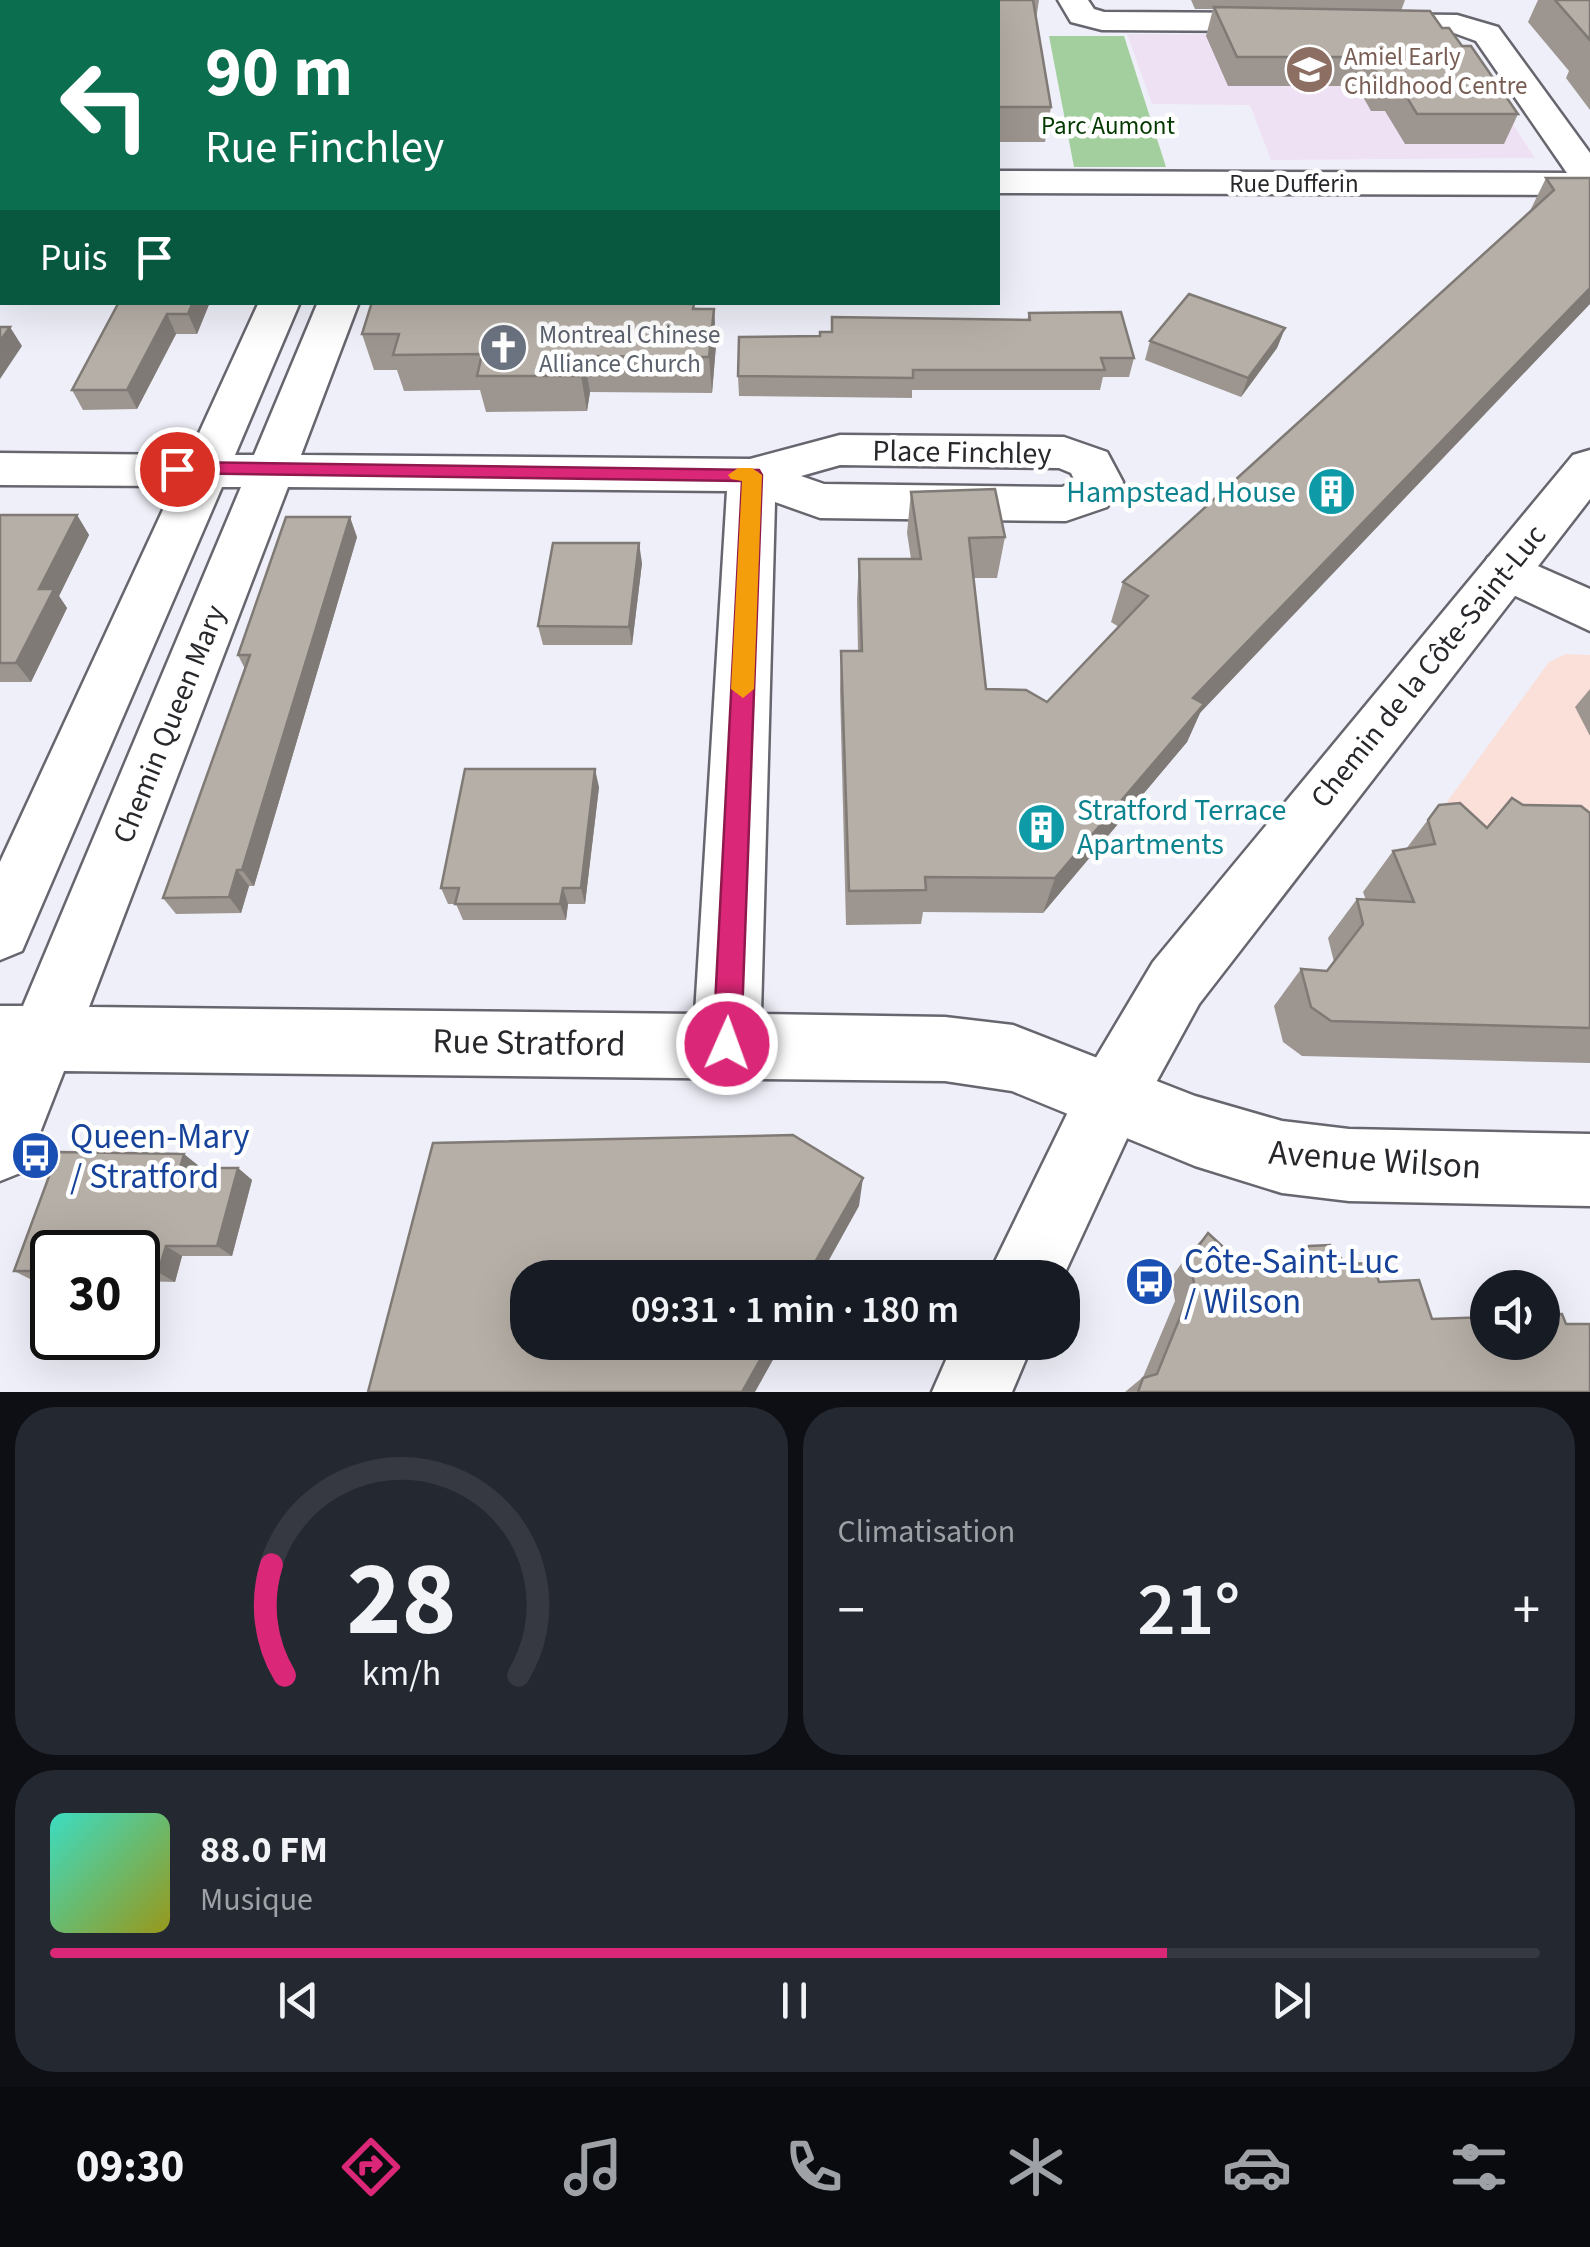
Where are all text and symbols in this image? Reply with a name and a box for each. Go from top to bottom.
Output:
text: 90 m [205,23,353,123]
place label: Amiel Early Childhood Centre [1344,39,1527,104]
icon: left [40,40,170,170]
school or university icon: Amiel Early Childhood Centre [1283,44,1335,96]
park label: Parc Aumont [1041,108,1176,144]
text: Rue Finchley [205,116,444,180]
street label: Rue Dufferin [1229,166,1359,202]
icon: arrive [127,230,182,285]
text: Puis [40,231,107,285]
place label: Montreal Chinese Alliance Church [539,317,720,382]
church icon: Montreal Chinese Alliance Church [478,322,530,374]
pin [135,427,220,512]
street label: Place Finchley [872,429,1052,476]
icon: arrive [150,442,205,497]
building icon: Hampstead House [1305,466,1357,518]
place label: Hampstead House [1066,471,1296,514]
street label: Chemin de la Côte-Saint-Luc [1300,515,1556,817]
street label: Chemin Queen Mary [102,599,237,850]
place label: Stratford Terrace Apartments [1077,789,1286,866]
building icon: Stratford Terrace Apartments [1016,801,1068,853]
position arrow [675,992,779,1096]
street label: Rue Stratford [432,1016,626,1070]
place label: Queen-Mary / Stratford [70,1112,250,1202]
street label: Avenue Wilson [1267,1128,1483,1192]
bus stop icon: Queen-Mary / Stratford [9,1130,61,1182]
speed limit sign: 30 [30,1230,160,1360]
place label: Côte-Saint-Luc / Wilson [1184,1237,1399,1327]
bus stop icon: Côte-Saint-Luc / Wilson [1123,1255,1175,1307]
map controls [1470,1270,1560,1360]
button: sound [1470,1270,1560,1360]
text: 09:31 · 1 min · 180 m [631,1283,959,1337]
text: Climatisation [838,1509,1015,1555]
text: 28 [346,1527,456,1675]
text: 21° [1137,1557,1240,1664]
text: − [838,1572,865,1650]
text: + [1513,1572,1540,1650]
text: km/h [362,1648,441,1699]
text: 88.0 FM [200,1823,328,1877]
text: Musique [200,1877,313,1923]
icon: previous [271,1973,326,2028]
icon: pause [767,1973,822,2028]
icon: next [1264,1973,1319,2028]
icon: directions [336,2132,406,2202]
icon: music [558,2132,628,2202]
icon: phone [779,2132,849,2202]
icon: climate [1001,2132,1071,2202]
icon: car [1222,2132,1292,2202]
icon: filters [1444,2132,1514,2202]
text: 09:30 [76,2135,184,2199]

